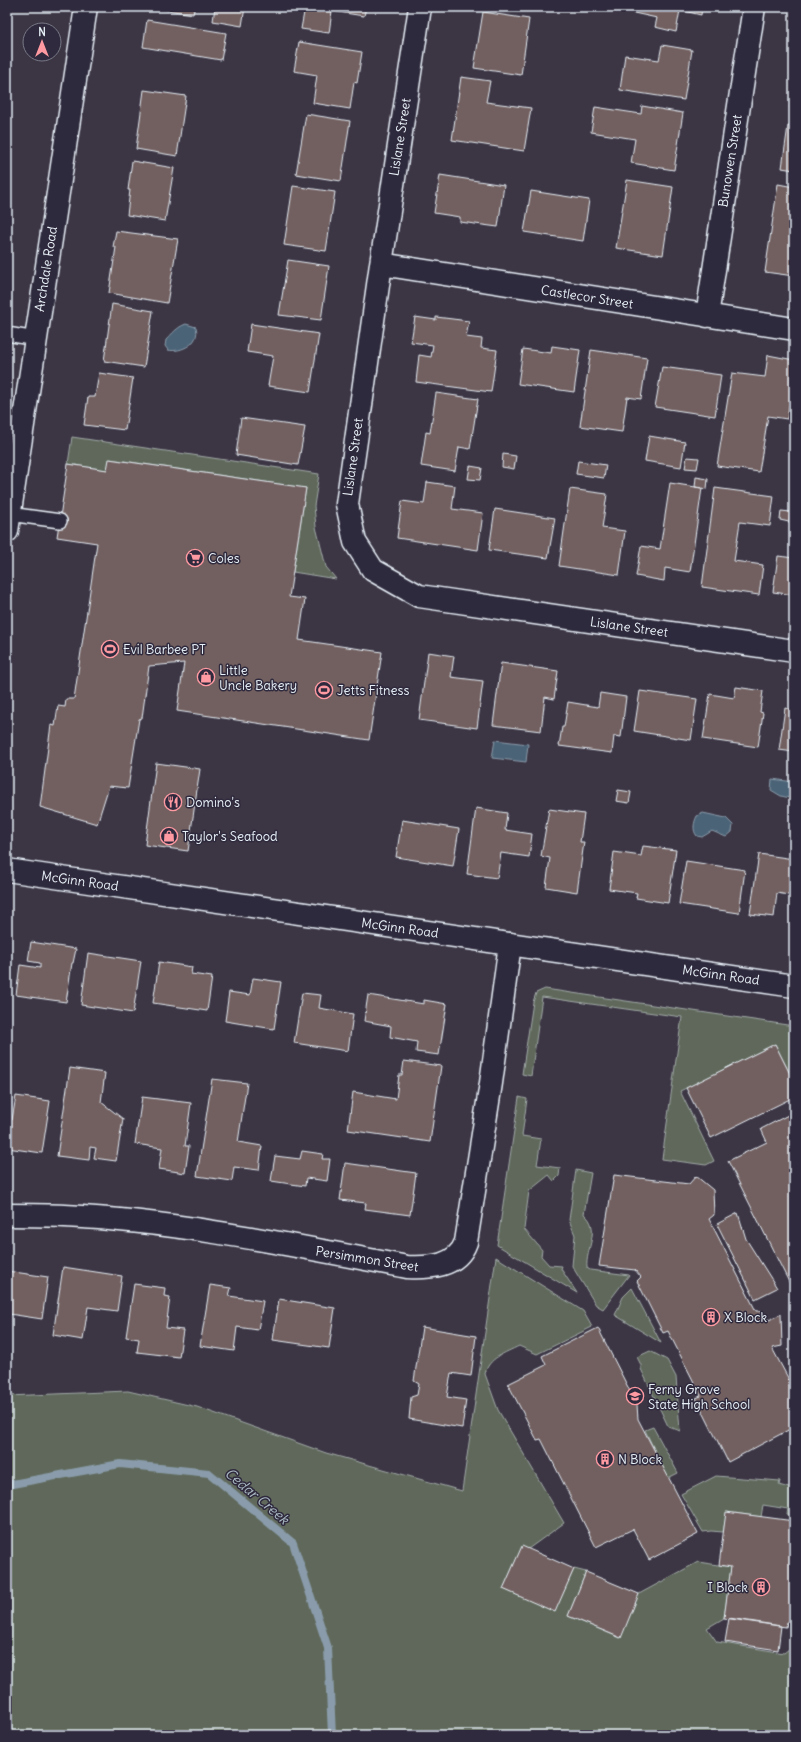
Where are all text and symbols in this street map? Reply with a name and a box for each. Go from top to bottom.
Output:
north arrow [22,22,62,62]
text: N [38,25,46,39]
street label: Lislane Street [385,96,415,177]
street label: Bunowen Street [714,113,746,208]
street label: Archdale Road [31,225,61,313]
street label: Castlecor Street [540,281,635,313]
street label: Lislane Street [339,416,367,497]
supermarket icon: Coles [185,548,205,568]
place label: Coles [208,550,240,567]
street label: Lislane Street [589,613,670,641]
sports icon: Evil Barbee PT [100,639,120,659]
place label: Evil Barbee PT [123,641,206,658]
place label: Little Uncle Bakery [219,662,297,694]
shop icon: Little Uncle Bakery [196,667,216,687]
sports icon: Jetts Fitness [314,680,334,700]
place label: Jetts Fitness [337,682,409,699]
restaurant icon: Domino's [163,792,183,812]
place label: Domino's [186,794,240,811]
shop icon: Taylor's Seafood [159,826,179,846]
place label: Taylor's Seafood [182,828,278,845]
street label: McGinn Road [40,867,120,895]
street label: McGinn Road [360,914,440,942]
street label: McGinn Road [681,961,761,989]
street label: Persimmon Street [314,1242,420,1276]
building icon: X Block [701,1307,721,1327]
place label: X Block [724,1309,768,1326]
place label: Ferny Grove State High School [648,1381,750,1413]
school or university icon: Ferny Grove State High School [625,1386,645,1406]
building icon: N Block [595,1449,615,1469]
place label: N Block [618,1451,662,1468]
water label: Cedar Creek [221,1464,293,1529]
building icon: I Block [751,1577,771,1597]
place label: I Block [707,1579,748,1596]

